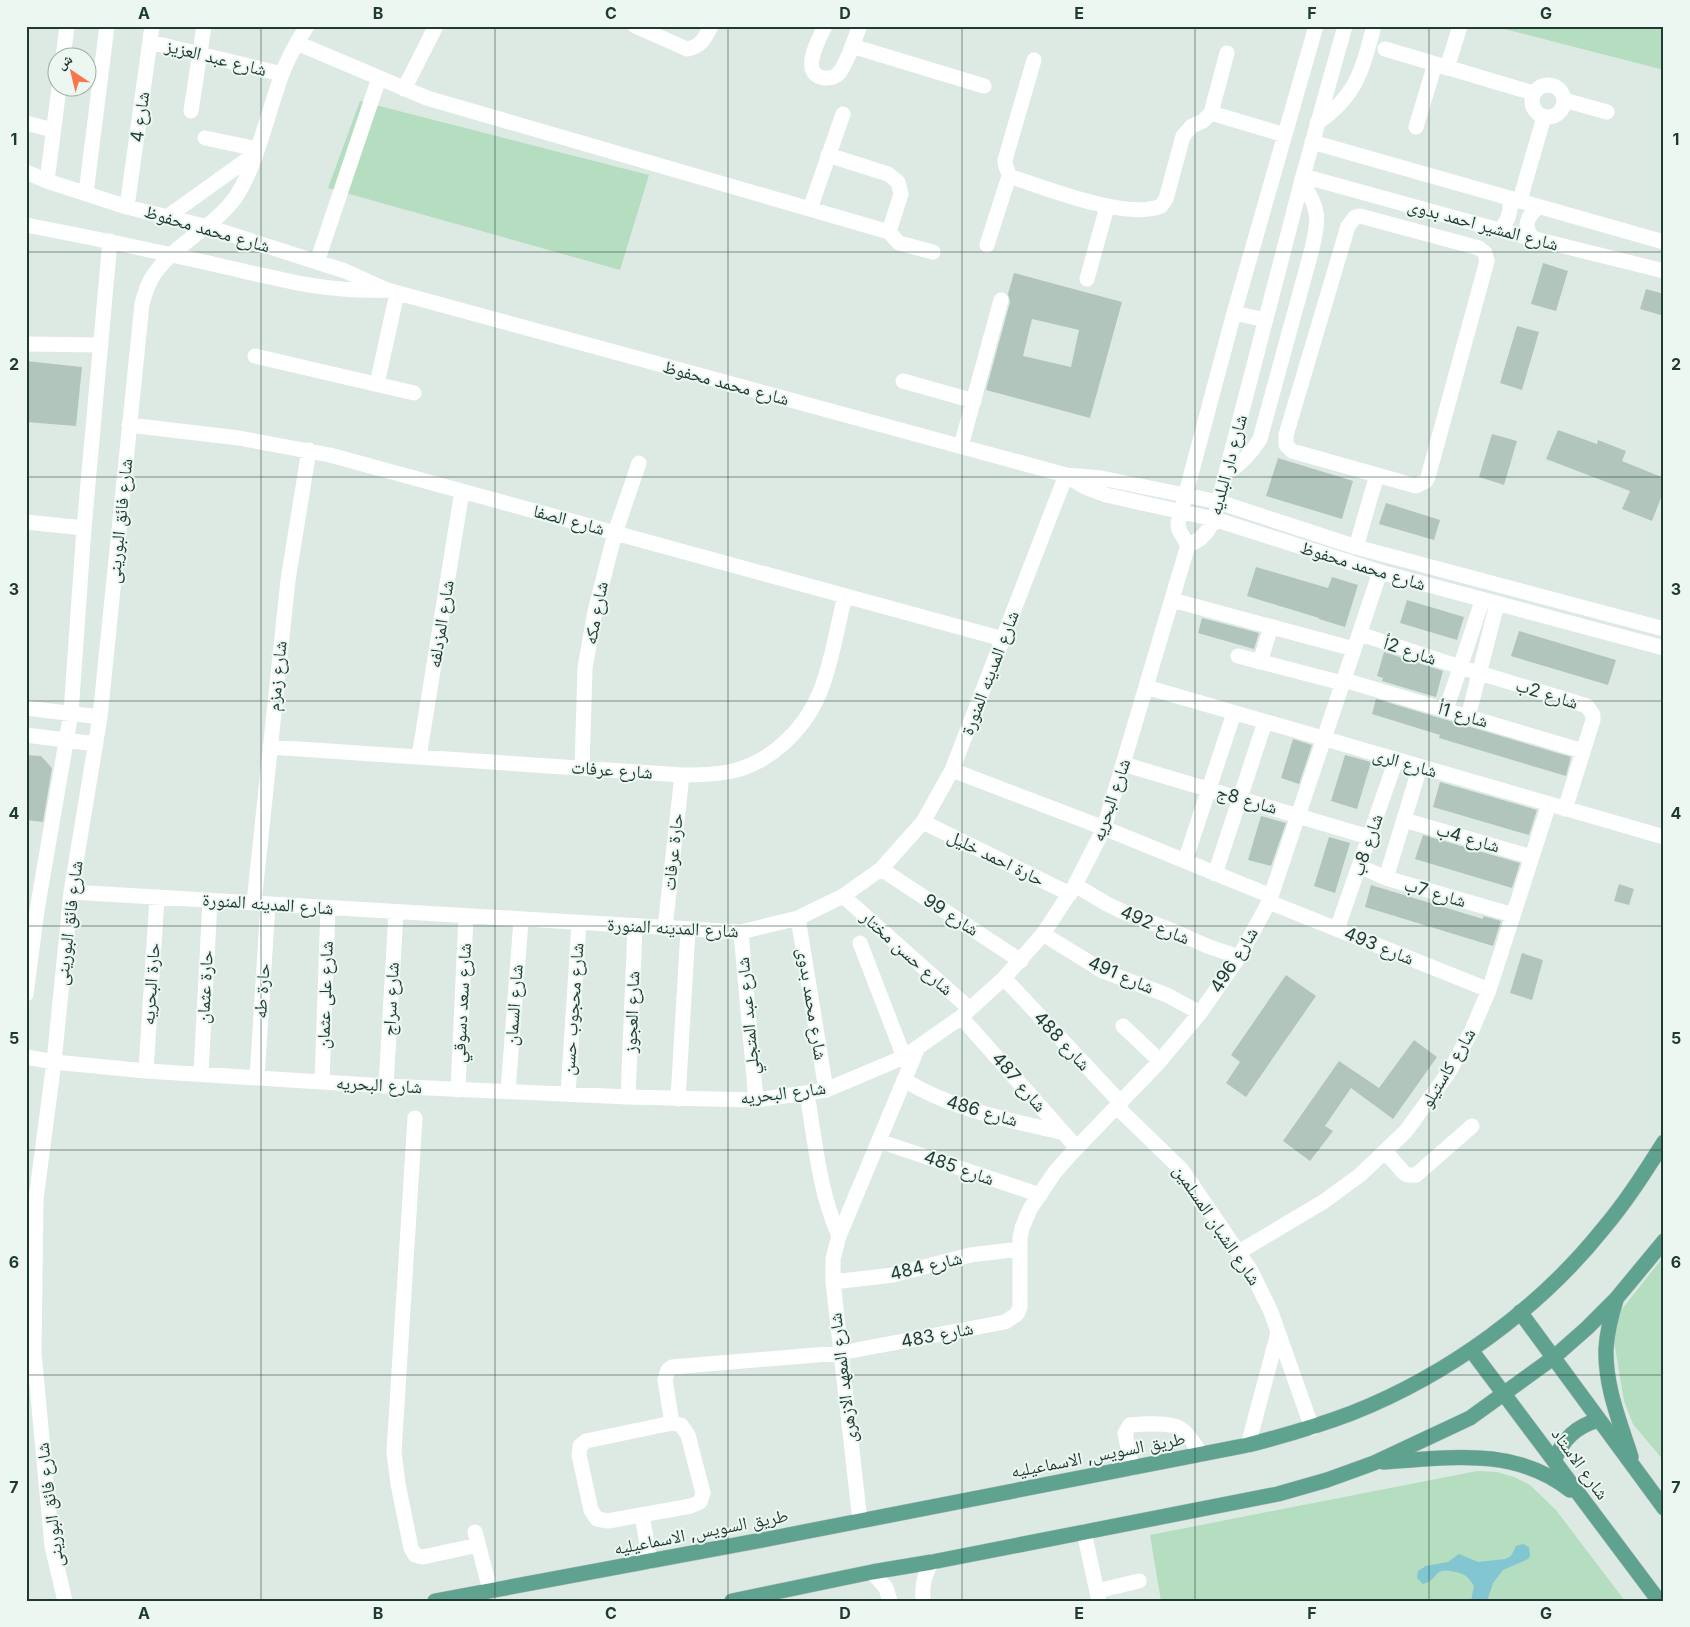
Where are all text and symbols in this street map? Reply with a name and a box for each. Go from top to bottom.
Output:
text: A [138,3,150,23]
text: B [373,3,383,23]
text: C [605,3,617,23]
text: D [839,3,851,23]
text: E [1074,3,1084,23]
text: F [1307,3,1317,23]
text: G [1540,3,1552,23]
street label: شارع عبد العزيز [162,35,269,81]
north arrow [48,48,98,98]
text: ش [53,50,76,73]
street label: شارع 4 [126,90,154,144]
text: 1 [11,129,17,149]
text: 1 [1673,129,1679,149]
street label: شارع المشير احمد بدوى [1405,194,1561,256]
street label: شارع محمد محفوظ [142,201,272,257]
text: 2 [9,354,19,374]
text: 2 [1671,354,1681,374]
street label: شارع محمد محفوظ [660,356,792,410]
street label: شارع دار البلديه [1204,412,1252,518]
street label: شارع فائق البورينى [103,457,137,585]
street label: شارع الصفا [531,500,607,540]
street label: شارع محمد محفوظ [1298,536,1428,596]
text: 3 [9,579,19,599]
street label: شارع المزدلفه [423,579,459,669]
text: 3 [1671,579,1681,599]
street label: شارع مكه [579,580,613,646]
street label: شارع المدينه المنورة [956,608,1024,738]
street label: شارع 2أ [1380,632,1439,670]
street label: شارع زمزم [262,640,293,712]
street label: شارع 2ب [1513,674,1581,714]
street label: شارع 1أ [1435,697,1490,733]
street label: شارع الرى [1370,743,1440,783]
street label: شارع عرفات [571,756,653,784]
street label: شارع البحريه [1087,756,1135,844]
street label: شارع 8ج [1214,781,1280,820]
text: 4 [9,803,20,823]
text: 4 [1671,803,1682,823]
street label: شارع 8ب [1346,811,1388,879]
street label: حارة عرفات [658,812,687,892]
street label: شارع 4ب [1434,818,1502,858]
street label: حارة احمد خليل [944,825,1048,891]
street label: شارع فائق البورينى [50,859,88,987]
street label: شارع 7ب [1402,874,1468,912]
street label: شارع المدينه المنورة [202,888,334,920]
street label: شارع 99 [919,889,983,941]
street label: شارع 492 [1117,901,1193,949]
street label: شارع حسن مختار [856,905,958,1000]
street label: شارع المدينه المنورة [607,914,739,942]
street label: شارع 493 [1341,922,1417,970]
street label: شارع 496 [1205,923,1263,997]
street label: شارع على عثمان [312,940,338,1050]
street label: حارة البحريه [137,942,164,1026]
street label: شارع محجوب حسن [557,942,589,1076]
street label: شارع سعد دسوقي [448,943,480,1064]
street label: شارع محمد بدوى [792,946,832,1062]
street label: حارة عثمان [192,950,218,1024]
street label: شارع 491 [1085,951,1157,999]
street label: شارع عبد المتجلي [732,956,768,1076]
street label: شارع سراج [378,961,405,1037]
street label: حارة طه [249,963,274,1019]
street label: شارع السمان [500,963,528,1047]
street label: شارع العجوز [620,971,644,1054]
street label: شارع 488 [1029,1007,1095,1075]
street label: شارع كاستيلو [1416,1024,1480,1112]
text: 5 [9,1028,19,1048]
text: 5 [1671,1028,1681,1048]
street label: شارع 487 [987,1048,1051,1116]
street label: شارع البحريه [335,1072,423,1098]
street label: شارع البحريه [739,1077,827,1109]
street label: شارع 486 [944,1090,1020,1132]
street label: شارع 485 [921,1146,997,1190]
street label: شارع الشبان المسلمين [1168,1160,1266,1290]
street label: شارع 484 [888,1247,964,1285]
text: 6 [9,1252,19,1272]
text: 6 [1671,1252,1681,1272]
street label: شارع المعهد الازهرى [824,1312,862,1444]
street label: شارع 483 [899,1317,975,1353]
street label: شارع الاستاد [1547,1424,1613,1504]
street label: طريق السويس, الاسماعيليه [1009,1427,1187,1483]
street label: شارع فائق البورينى [31,1441,69,1569]
text: 7 [9,1477,19,1497]
text: 7 [1671,1477,1681,1497]
street label: طريق السويس, الاسماعيليه [612,1504,790,1560]
text: A [138,1603,150,1623]
text: B [373,1603,383,1623]
text: C [605,1603,617,1623]
text: D [839,1603,851,1623]
text: E [1074,1603,1084,1623]
text: F [1307,1603,1317,1623]
text: G [1540,1603,1552,1623]

